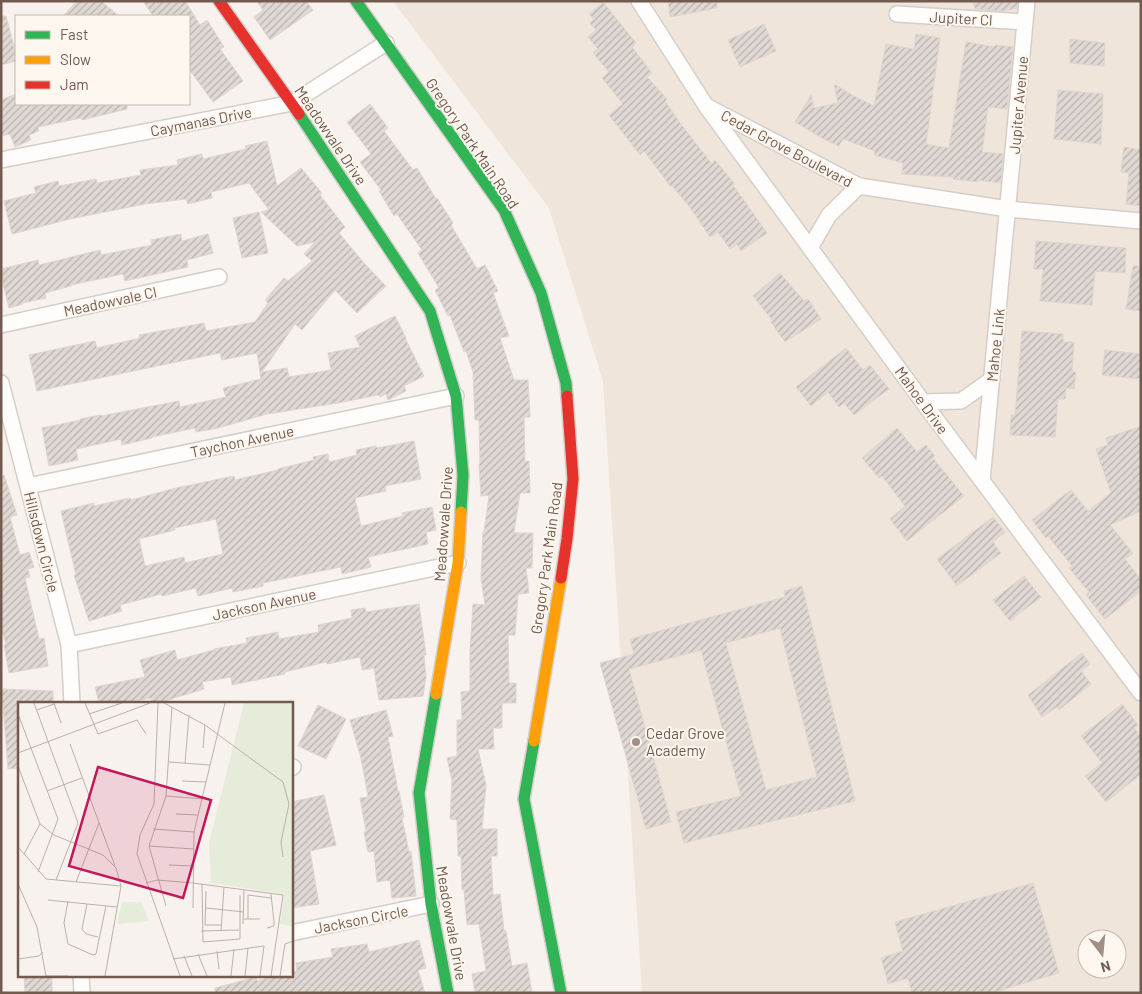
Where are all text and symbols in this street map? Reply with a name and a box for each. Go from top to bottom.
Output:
street label: Jupiter Cl [929,7,993,29]
legend [15,15,190,105]
text: Fast [60,25,88,43]
text: Slow [60,50,91,68]
street label: Jupiter Avenue [1005,55,1031,155]
street label: Gregory Park Main Road [423,74,523,212]
text: Jam [60,75,89,93]
street label: Meadowvale Drive [291,82,371,188]
street label: Caymanas Drive [149,102,253,140]
street label: Cedar Grove Boulevard [718,106,856,190]
street label: Meadowvale Cl [62,282,158,320]
street label: Mahoe Link [982,307,1008,382]
street label: Mahoe Drive [892,363,952,437]
street label: Taychon Avenue [189,421,295,461]
street label: Meadowvale Drive [430,466,456,582]
street label: Gregory Park Main Road [526,481,566,635]
street label: Hillsdown Circle [21,490,63,594]
street label: Jackson Avenue [210,584,318,624]
inset map [18,702,292,976]
place label: Cedar Grove Academy [646,724,725,759]
marker: Cedar Grove Academy [630,736,642,748]
street label: Meadowvale Drive [433,864,471,982]
street label: Jackson Circle [312,901,410,937]
north arrow [1077,929,1127,979]
text: N [1099,958,1113,976]

